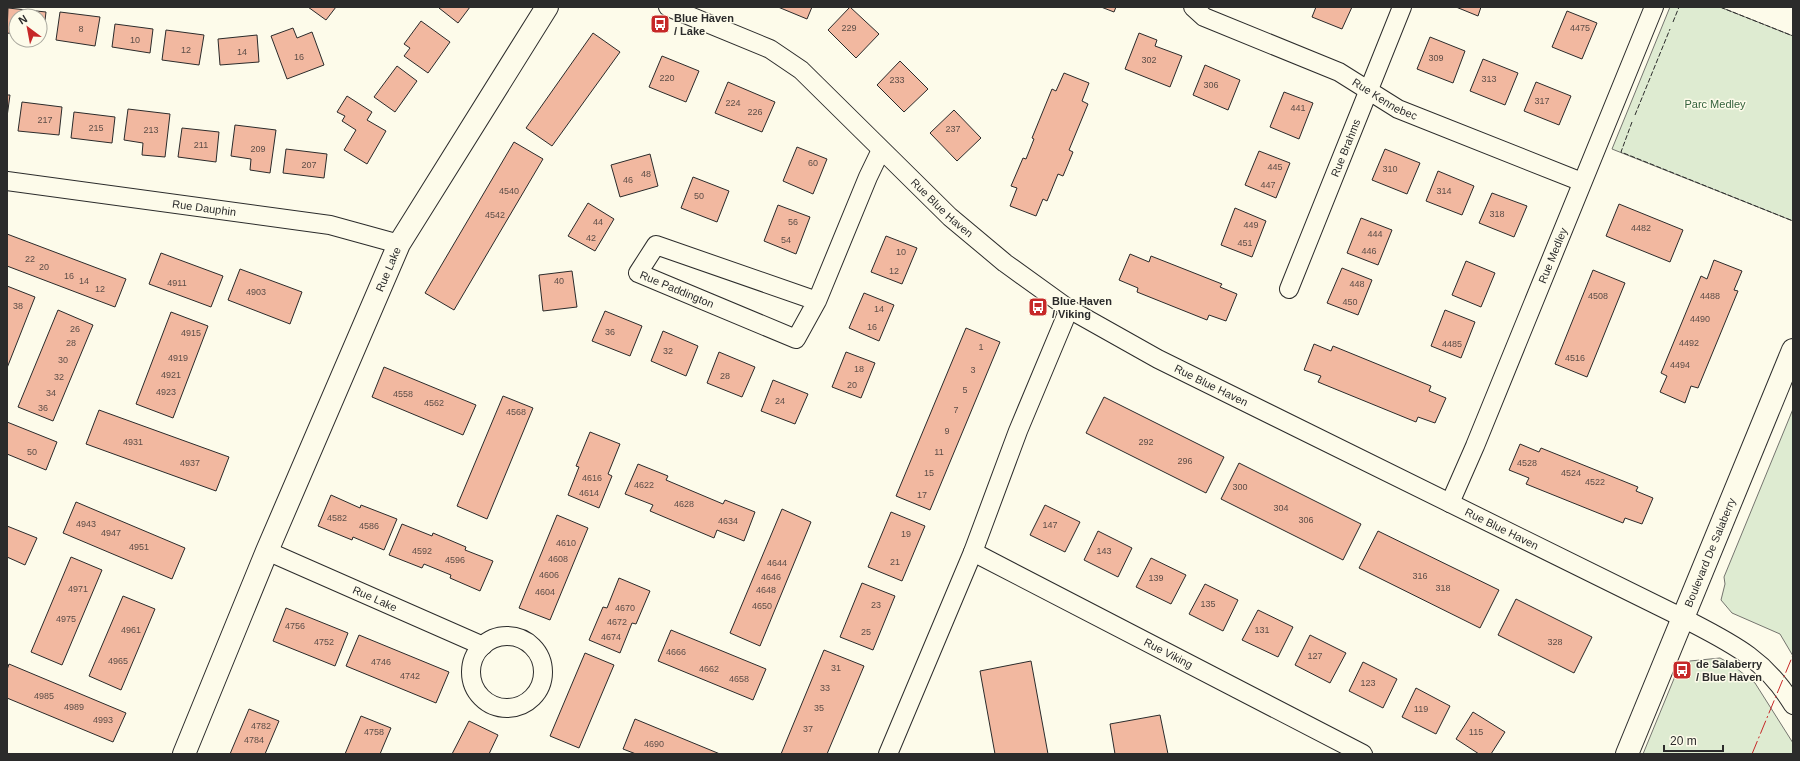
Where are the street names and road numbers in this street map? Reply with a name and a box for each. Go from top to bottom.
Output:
street label: Rue Kennebec [1350,76,1419,122]
street label: Rue Brahms [1329,117,1363,179]
street label: Rue Blue Haven [909,176,975,240]
street label: Rue Dauphin [172,198,237,218]
street label: Rue Medley [1536,226,1570,285]
street label: Rue Lake [373,245,403,293]
street label: Rue Paddington [638,269,716,310]
street label: Rue Blue Haven [1173,362,1250,408]
street label: Boulevard De Salaberry [1682,496,1738,609]
street label: Rue Blue Haven [1463,505,1540,552]
street label: Rue Lake [351,584,399,613]
street label: Rue Viking [1142,636,1195,671]

